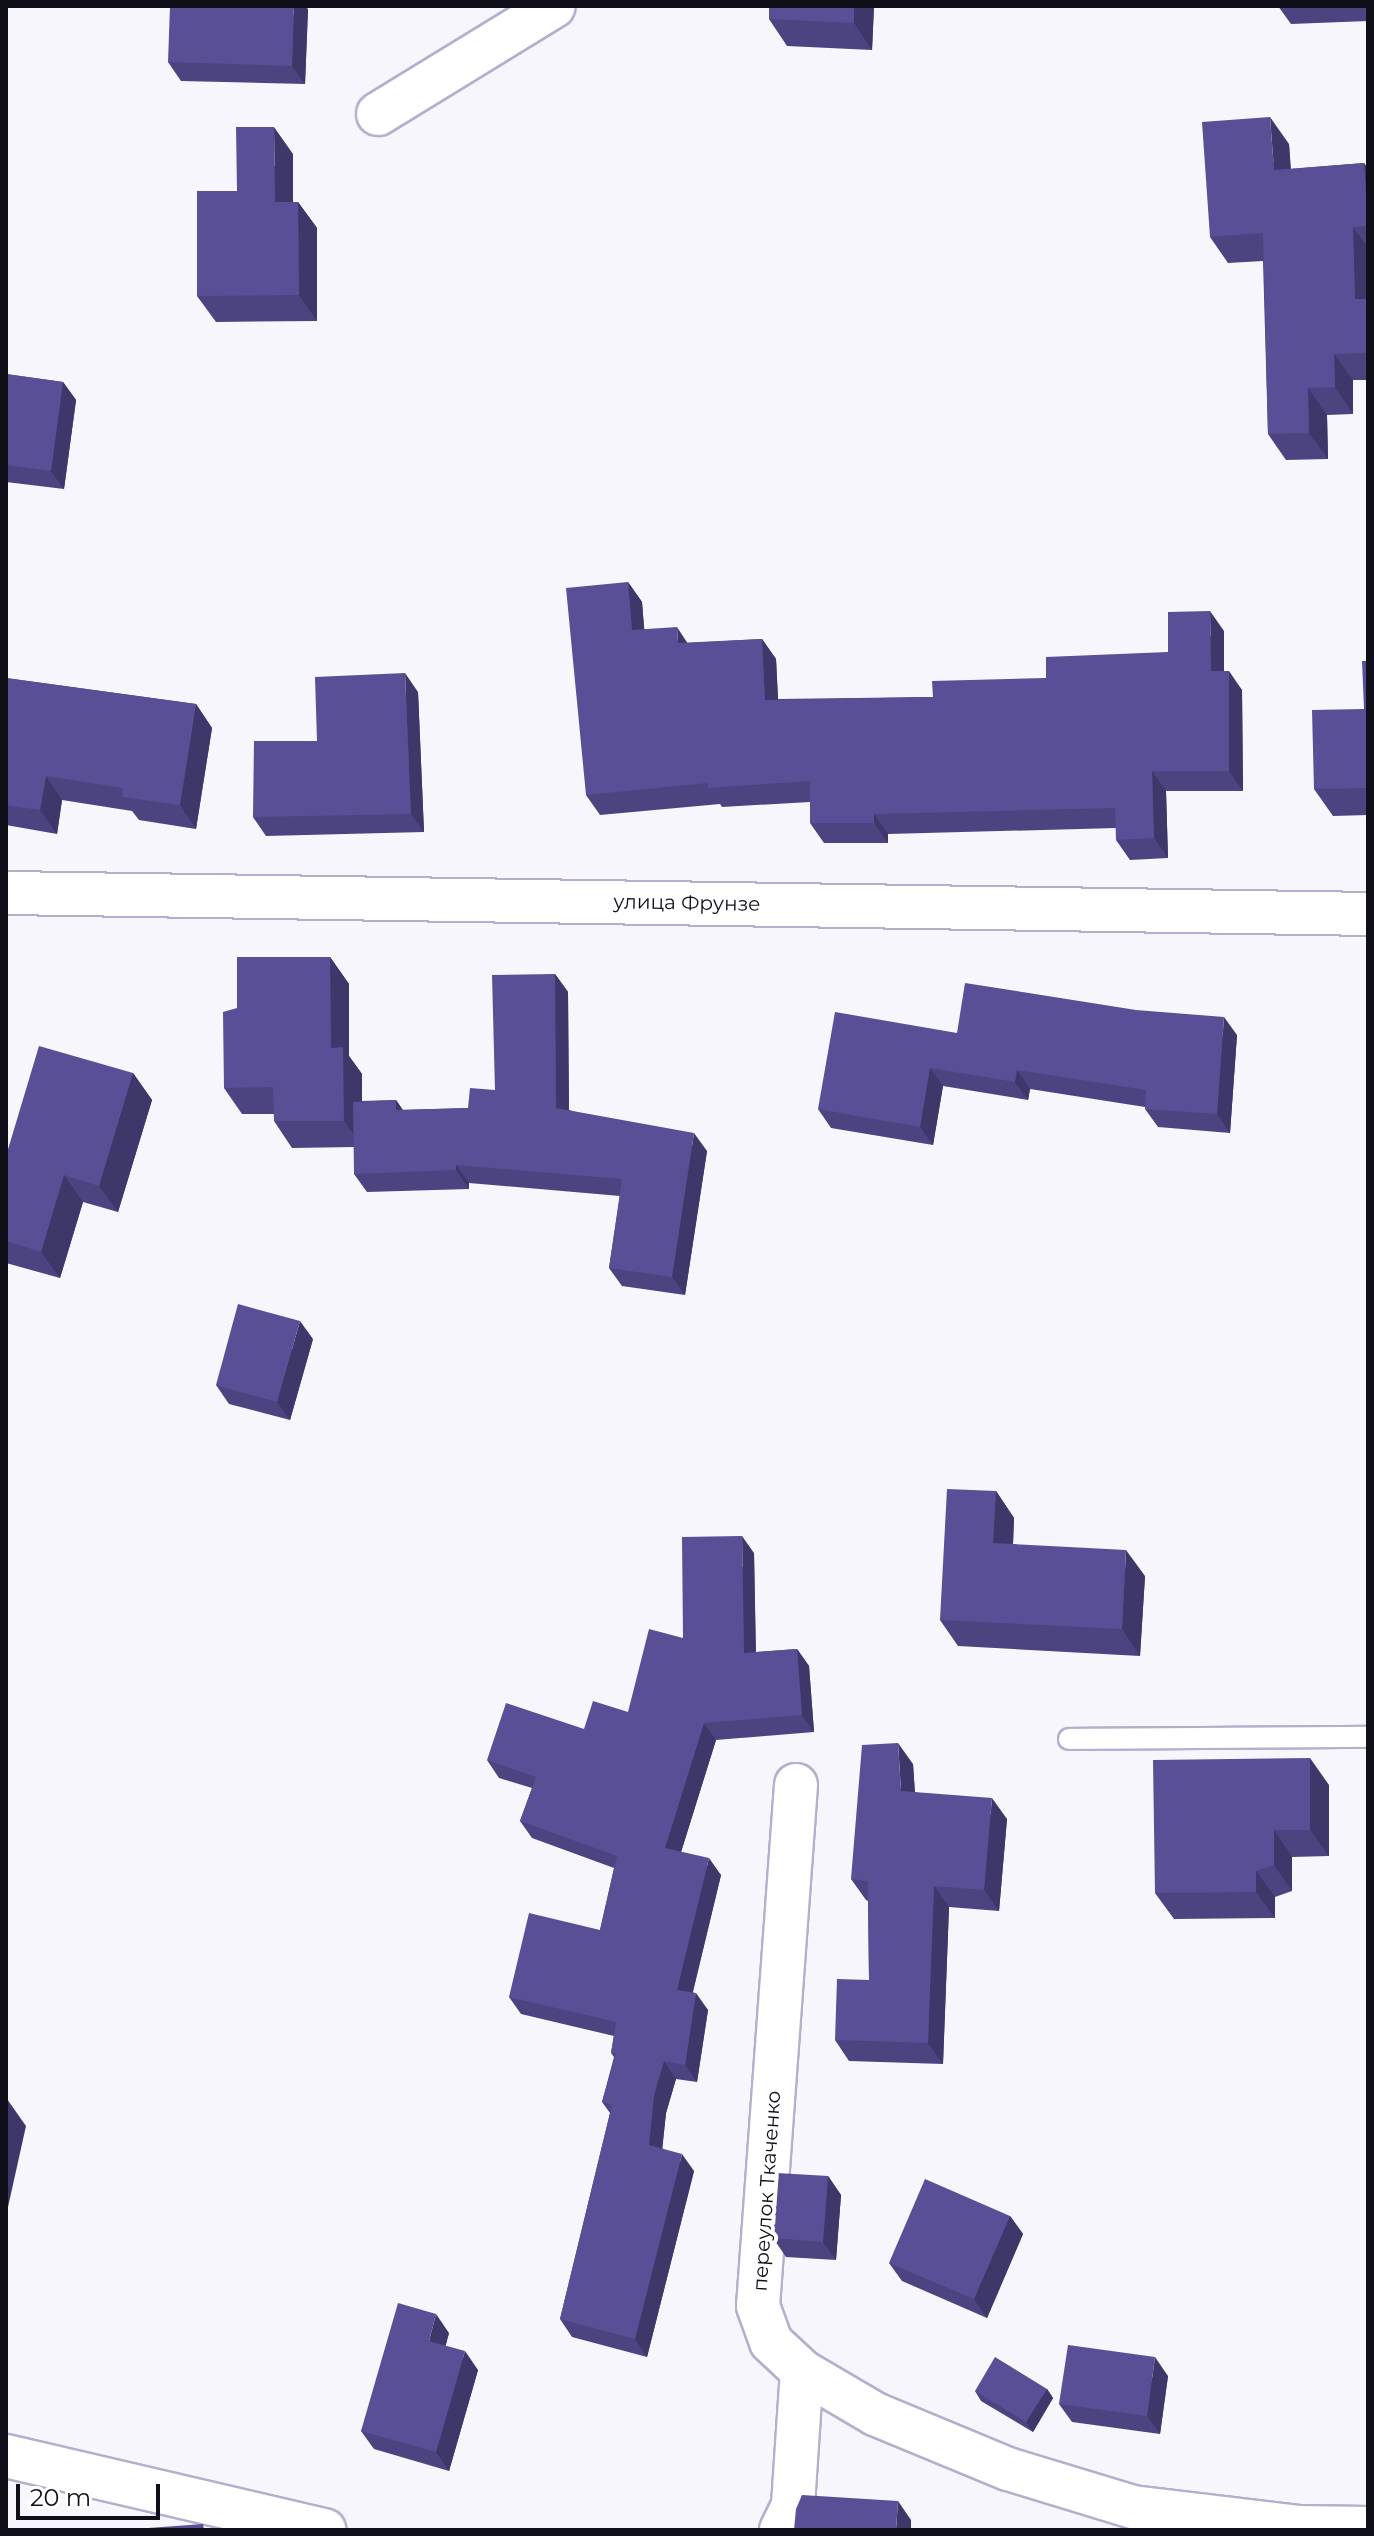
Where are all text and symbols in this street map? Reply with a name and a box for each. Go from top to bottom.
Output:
street label: улица Фрунзе [613,890,761,916]
street label: переулок Ткаченко [748,2090,786,2292]
scale bar [20,2468,164,2518]
text: 20 m [30,2483,91,2512]

